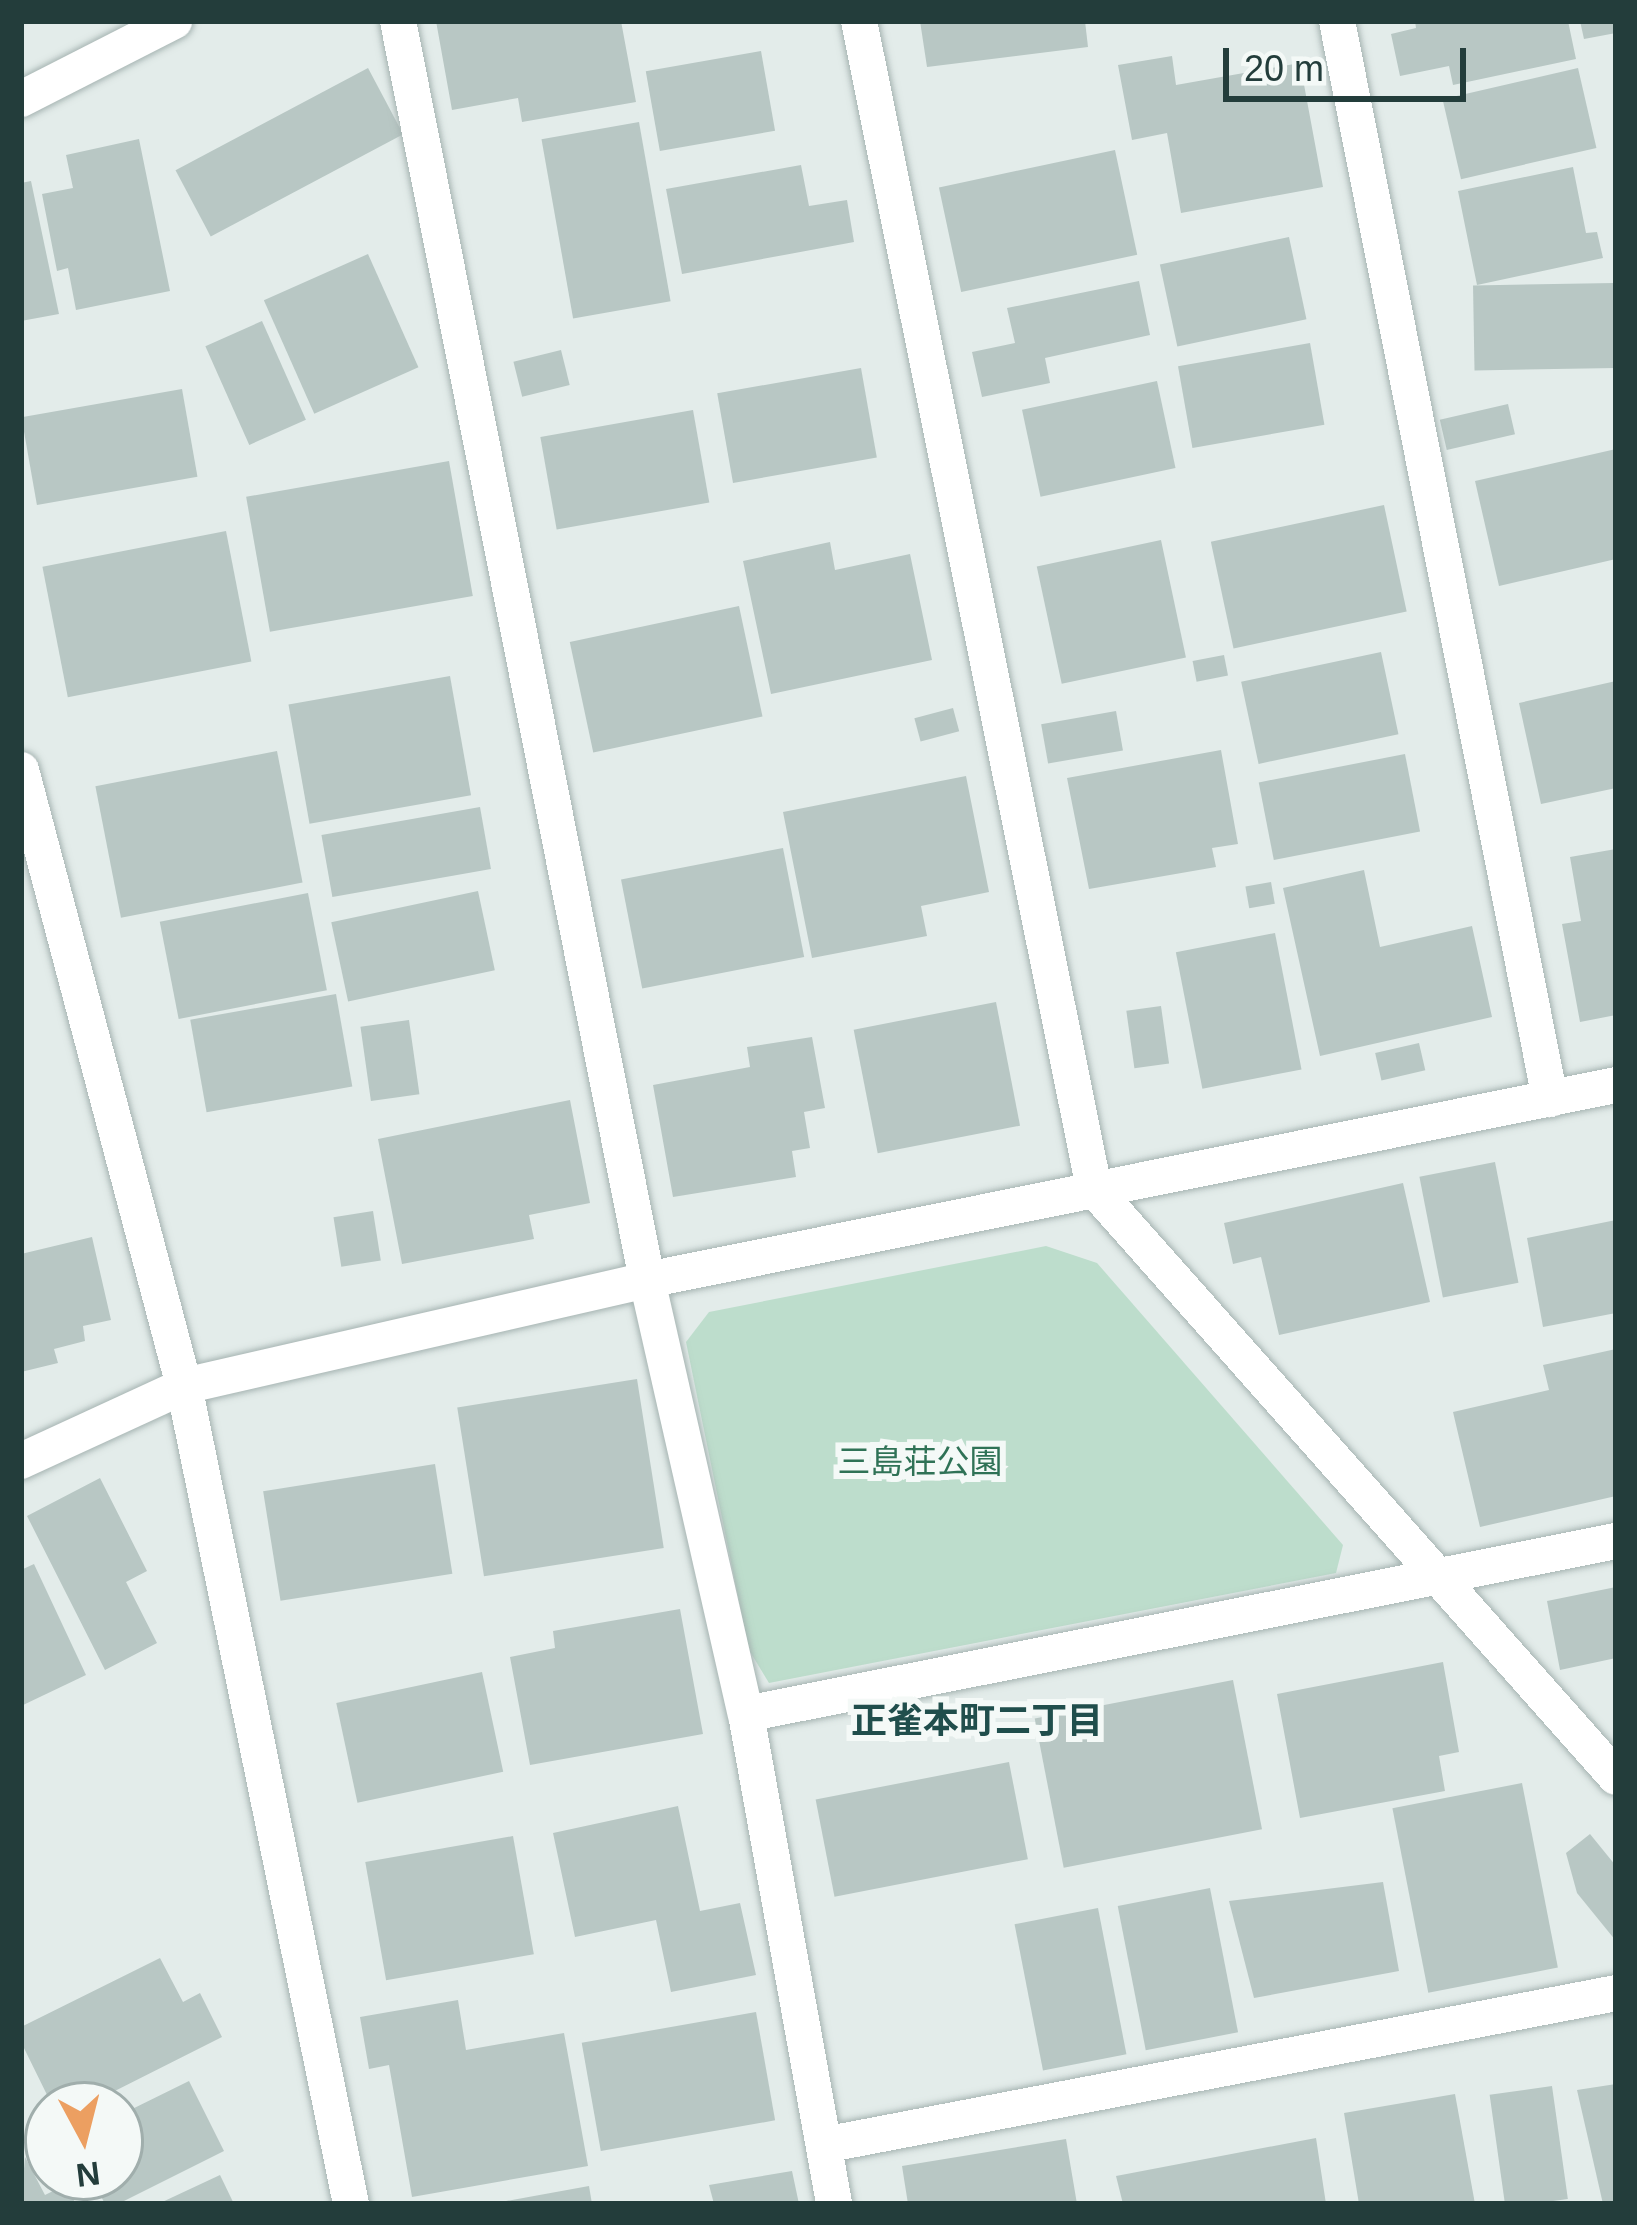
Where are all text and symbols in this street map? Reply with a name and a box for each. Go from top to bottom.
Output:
scale bar [1229,24,1472,98]
text: 20 m [1244,48,1324,89]
park label: 三島荘公園 [838,1442,1002,1482]
district label: 正雀本町二丁目 [851,1699,1103,1743]
north arrow [24,2081,144,2201]
text: N [74,2154,102,2194]

